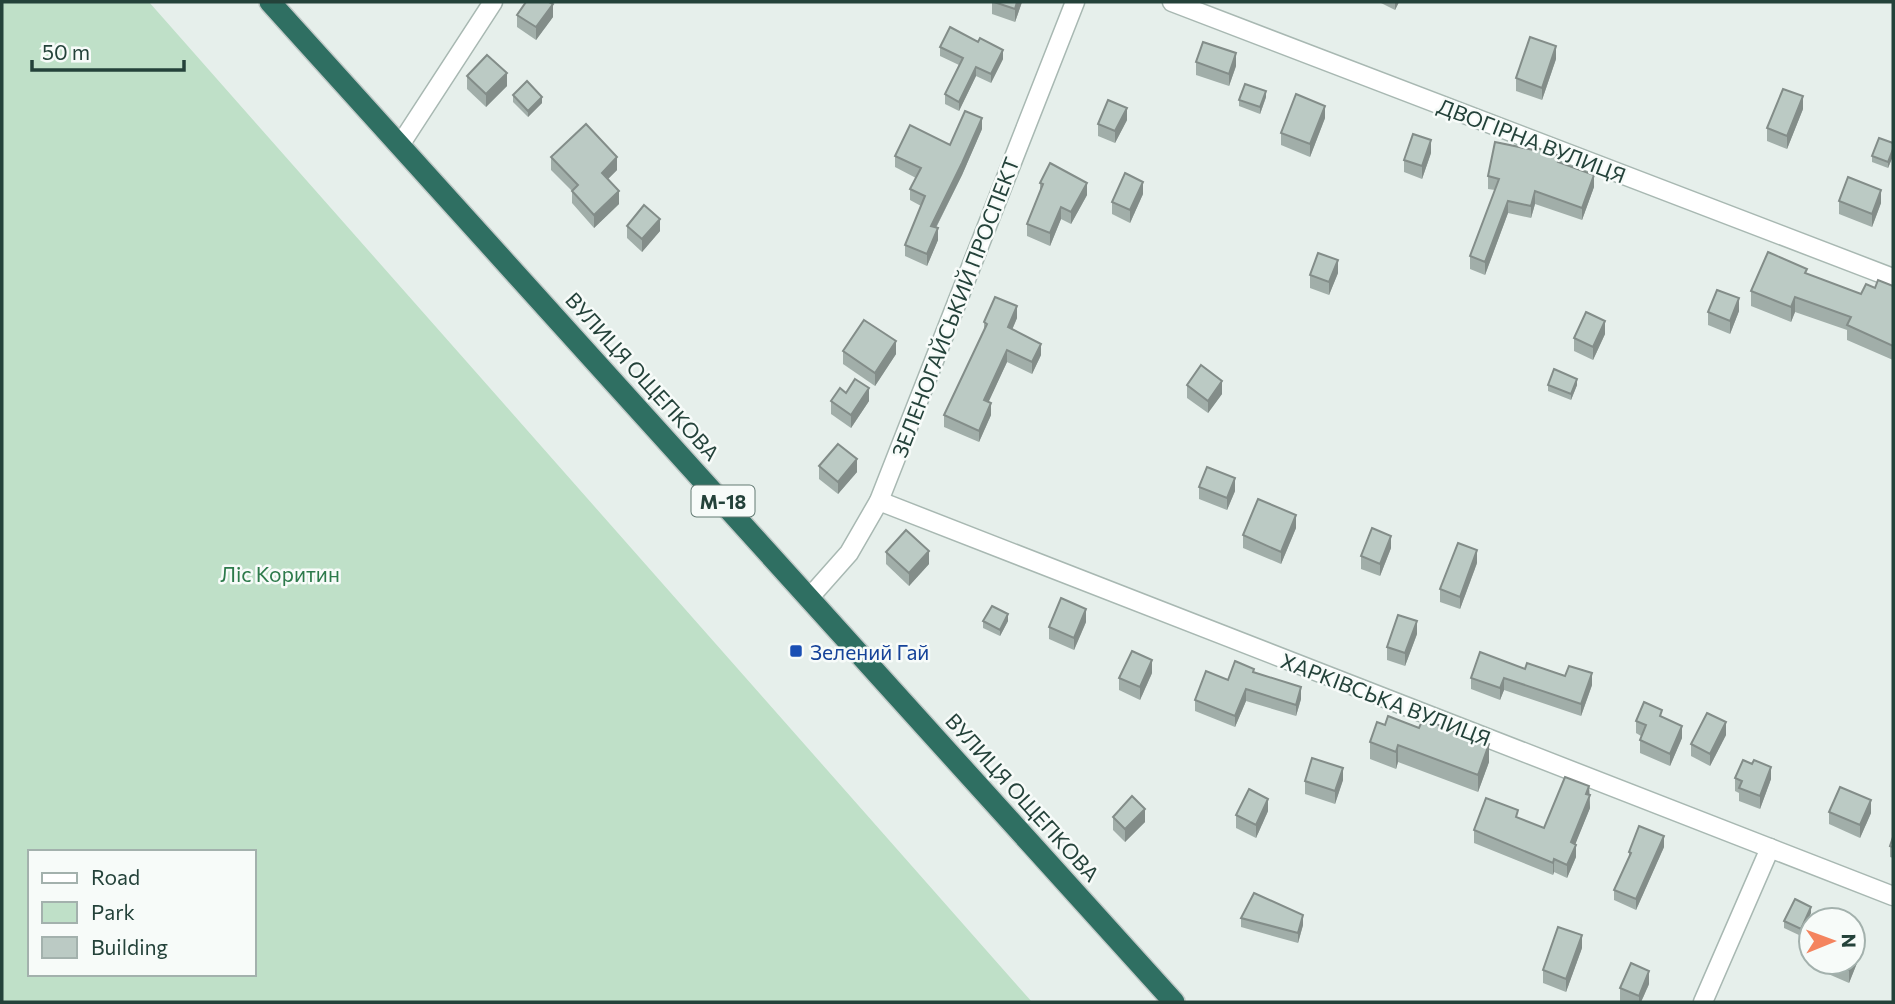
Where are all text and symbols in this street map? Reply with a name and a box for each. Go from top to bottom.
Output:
scale bar [32,28,184,72]
text: 50 m [42,39,90,64]
street label: ДВОГІРНА ВУЛИЦЯ [1434,93,1630,187]
street label: ЗЕЛЕНОГАЙСЬКИЙ ПРОСПЕКТ [886,153,1024,461]
street label: ВУЛИЦЯ ОЩЕПКОВА [561,287,725,465]
road number: М-18 [692,486,754,516]
park label: Ліс Коритин [220,561,340,586]
place label: Зелений Гай [810,639,929,664]
marker: Зелений Гай [788,643,804,659]
street label: ХАРКІВСЬКА ВУЛИЦЯ [1278,647,1494,751]
street label: ВУЛИЦЯ ОЩЕПКОВА [941,708,1105,886]
legend [28,850,256,976]
text: Road [91,864,140,889]
text: Park [91,899,135,924]
north arrow [1797,906,1867,976]
text: N [1838,933,1861,948]
text: Building [91,934,168,959]

